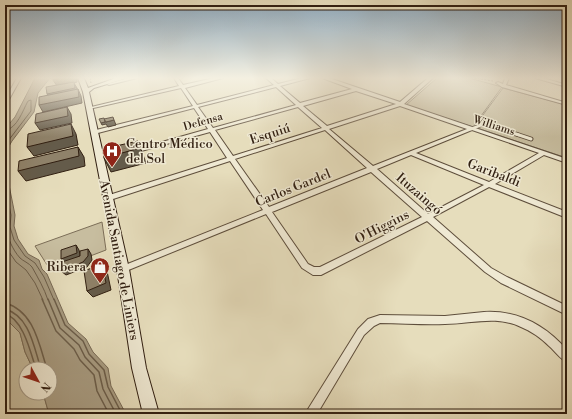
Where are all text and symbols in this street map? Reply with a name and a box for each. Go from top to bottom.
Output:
street label: Defensa [182,110,225,134]
street label: Williams [470,112,517,139]
street label: Esquiú [248,120,293,148]
place label: Centro Médico del Sol [126,136,213,167]
hospital icon: Centro Médico del Sol [101,140,123,168]
street label: Garibaldi [465,156,523,190]
street label: Carlos Gardel [253,166,333,210]
street label: Ituzaingó [393,170,445,218]
street label: Avenida Santiago de Liniers [95,177,142,342]
street label: O'Higgins [352,206,412,248]
shop icon: Ribera [89,256,111,284]
place label: Ribera [47,259,86,275]
north arrow [18,361,58,401]
text: N [37,379,53,395]

